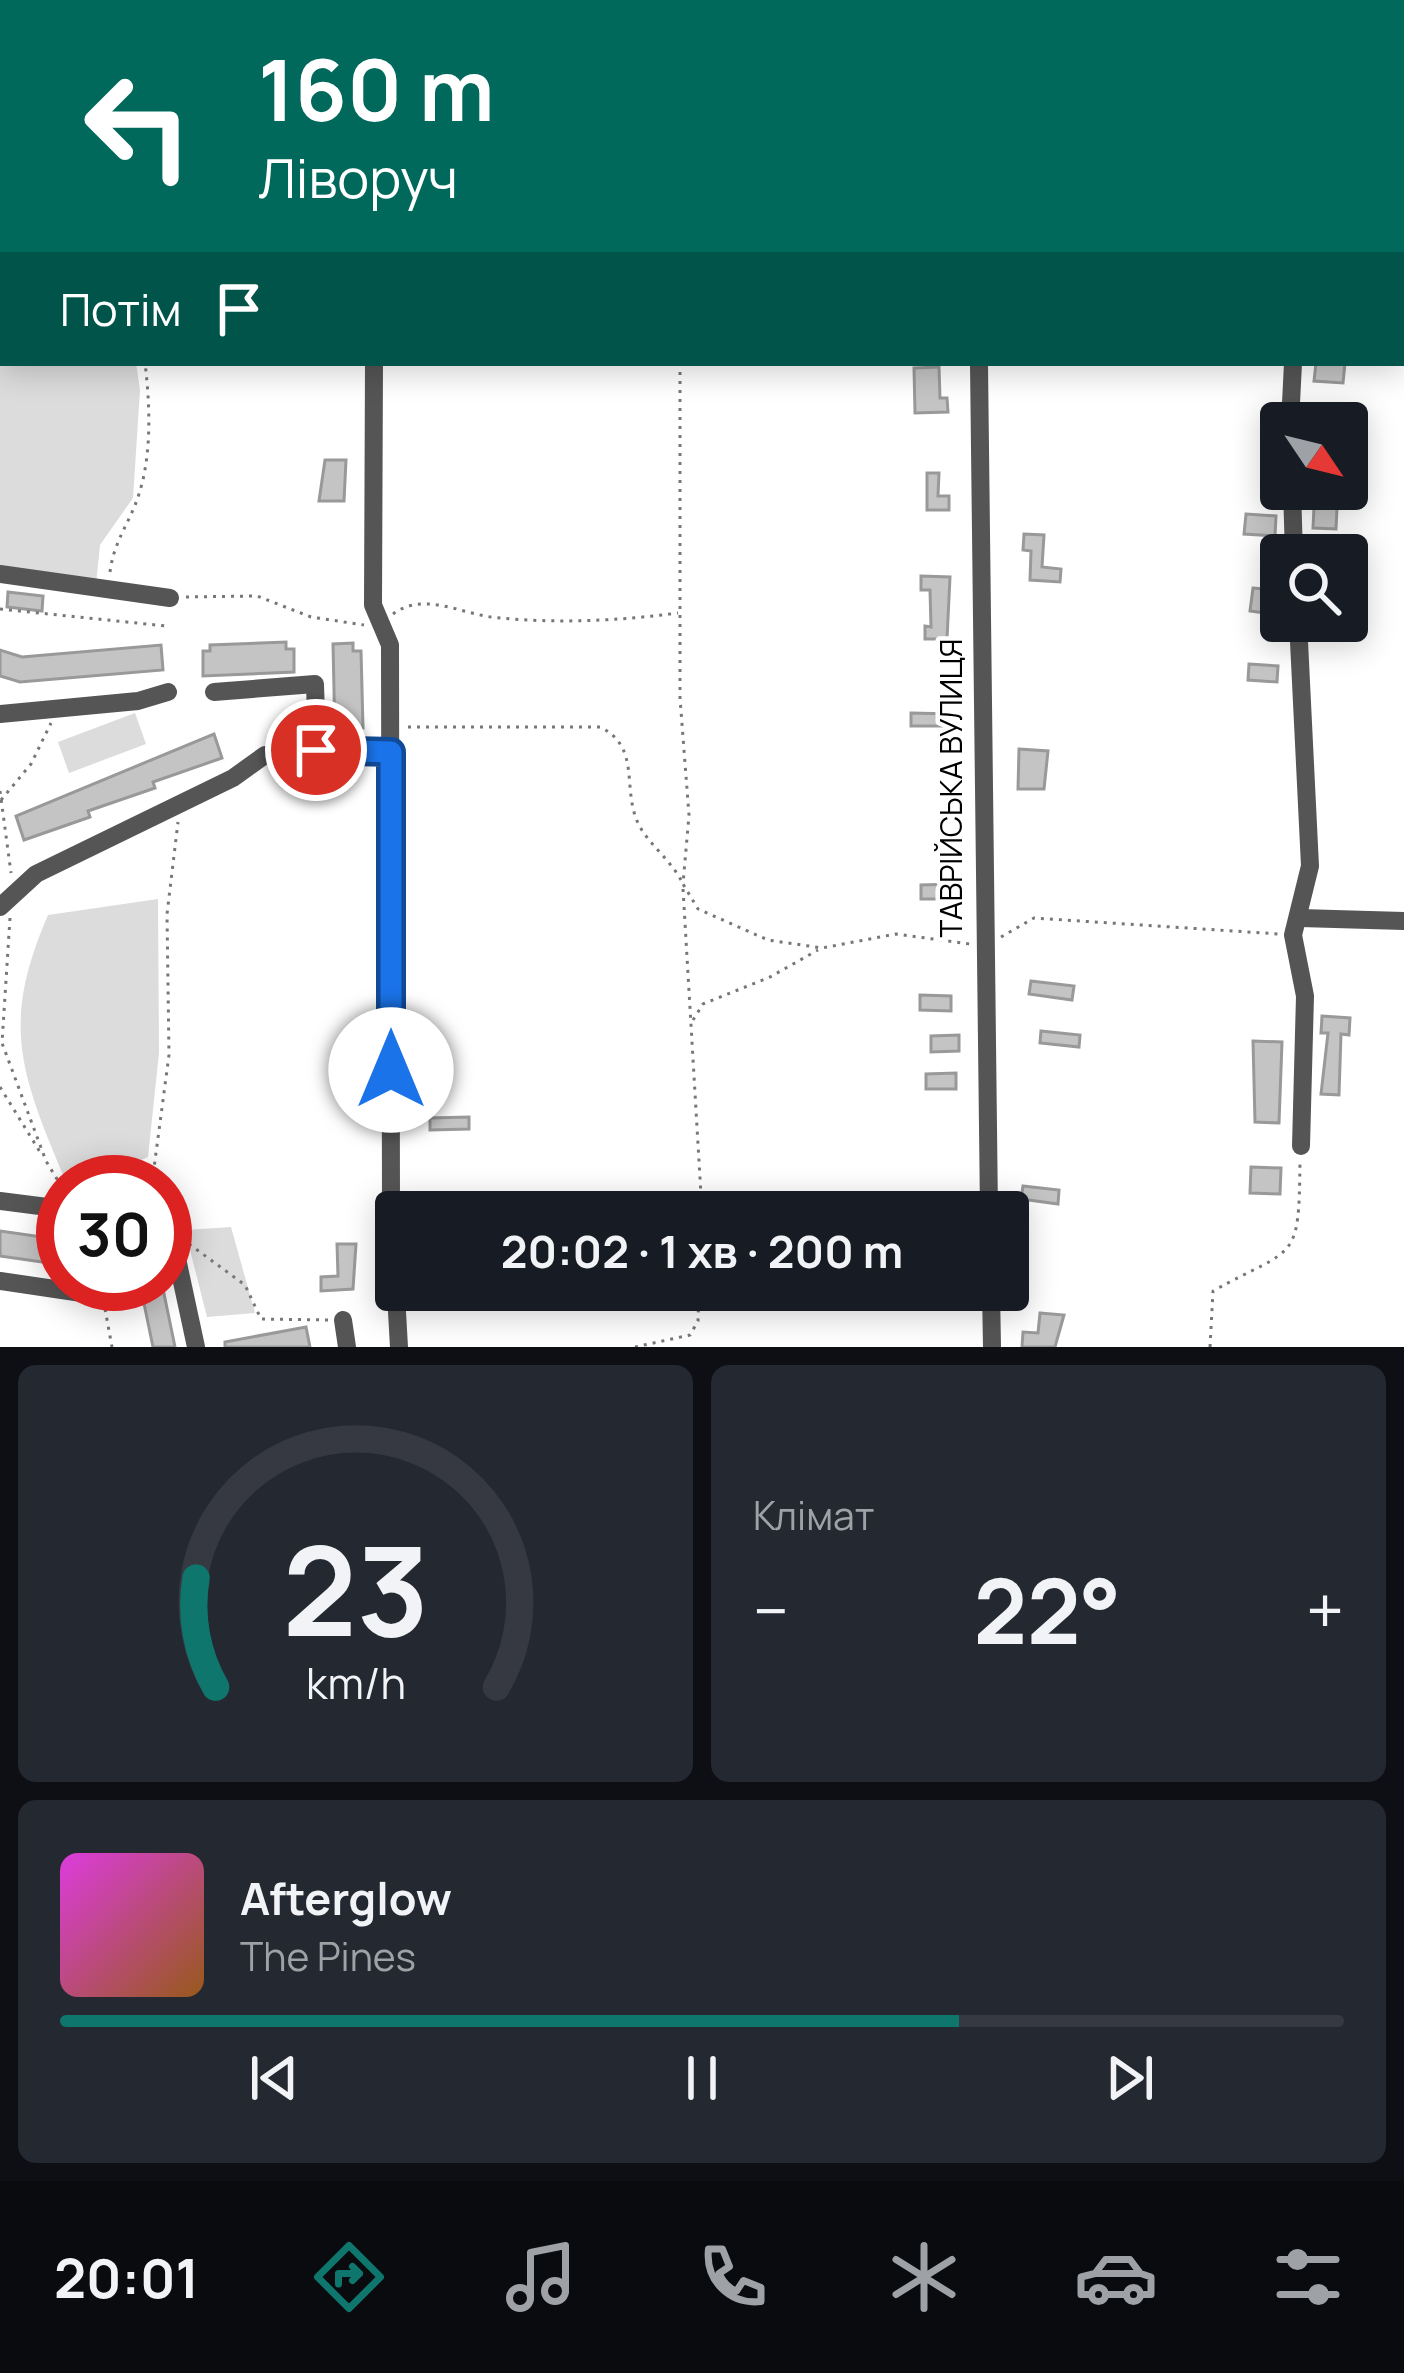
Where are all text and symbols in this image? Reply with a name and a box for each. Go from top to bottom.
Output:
text: 160 m [258,31,495,146]
icon: left [60,48,216,204]
text: Ліворуч [258,140,458,214]
icon: arrive [206,276,272,342]
text: Потім [60,278,182,340]
north arrow [1260,402,1368,510]
map controls [1260,402,1368,642]
button: search [1260,534,1368,642]
street label: ТАВРІЙСЬКА ВУЛИЦЯ [930,638,971,938]
pin [265,699,367,801]
icon: arrive [283,717,349,783]
position arrow [328,1007,454,1133]
speed limit sign: 30 [36,1155,192,1311]
text: 20:02 · 1 хв · 200 m [501,1220,903,1282]
text: Клімат [753,1488,875,1542]
text: 23 [282,1503,429,1673]
text: 22° [973,1548,1121,1671]
text: − [753,1565,789,1655]
text: + [1306,1565,1344,1655]
text: km/h [306,1652,405,1711]
text: Afterglow [240,1867,452,1929]
text: The Pines [240,1929,416,1983]
icon: previous [241,2045,307,2111]
icon: pause [669,2045,735,2111]
icon: next [1097,2045,1163,2111]
icon: directions [307,2235,391,2319]
icon: music [499,2235,583,2319]
icon: phone [691,2235,775,2319]
icon: climate [882,2235,966,2319]
icon: car [1074,2235,1158,2319]
icon: filters [1266,2235,1350,2319]
text: 20:01 [54,2240,199,2314]

